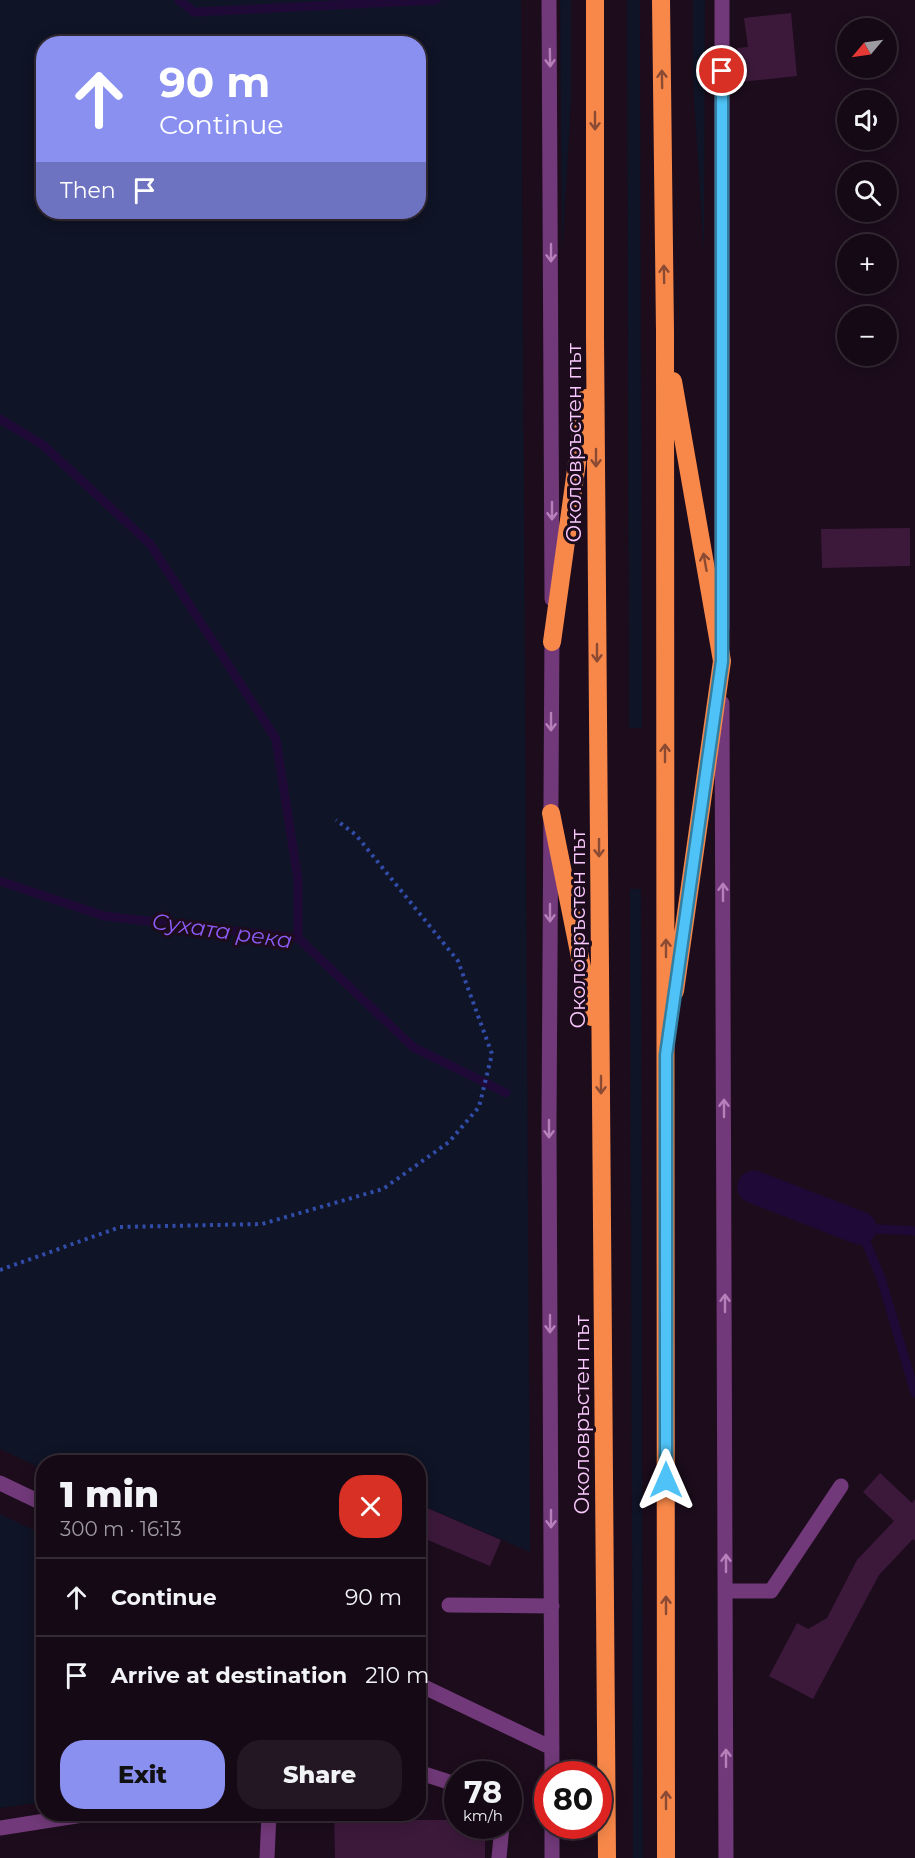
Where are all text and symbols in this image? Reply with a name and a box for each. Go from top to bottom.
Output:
north arrow [837,18,897,78]
map controls [837,18,897,366]
pin [696,45,747,96]
one-way arrow [544,48,556,68]
icon: arrive [705,54,738,87]
text: 90 m [159,56,270,108]
icon: ahead [60,60,138,138]
one-way arrow [656,69,668,89]
button: sound [837,90,897,150]
text: Continue [159,108,284,141]
one-way arrow [589,111,601,131]
button: search [837,162,897,222]
icon: arrive [128,174,161,207]
text: Then [60,177,116,204]
button: + [837,234,897,294]
one-way arrow [545,243,557,263]
one-way arrow [658,264,670,284]
button: − [837,306,897,366]
street label: Околовръстен път [561,343,586,543]
one-way arrow [590,447,602,467]
one-way arrow [546,501,558,521]
one-way arrow [699,553,710,572]
one-way arrow [591,642,603,662]
one-way arrow [545,711,557,731]
one-way arrow [659,743,671,763]
street label: Околовръстен път [565,829,590,1029]
one-way arrow [593,837,605,857]
one-way arrow [717,883,729,903]
one-way arrow [544,903,556,923]
water label: Сухата река [150,908,294,954]
one-way arrow [660,938,672,958]
one-way arrow [595,1074,607,1094]
one-way arrow [718,1099,730,1119]
one-way arrow [543,1119,555,1139]
one-way arrow [719,1294,731,1314]
one-way arrow [544,1314,556,1334]
street label: Околовръстен път [569,1315,594,1515]
position arrow [634,1448,698,1512]
text: 1 min [60,1472,159,1516]
button: close [339,1475,402,1538]
one-way arrow [545,1509,557,1529]
text: 300 m · 16:13 [60,1517,182,1541]
one-way arrow [720,1553,732,1573]
icon: ahead [60,1581,93,1614]
text: Continue [111,1584,217,1611]
text: 90 m [345,1584,402,1611]
one-way arrow [660,1595,672,1615]
icon: arrive [60,1659,93,1692]
text: Arrive at destination [111,1662,347,1689]
text: 210 m [365,1662,429,1689]
button: Exit [60,1740,225,1809]
button: Share [237,1740,402,1809]
one-way arrow [720,1748,732,1768]
speed limit sign: 80 [534,1761,612,1839]
text: 78 [464,1774,502,1811]
one-way arrow [660,1790,672,1810]
text: km/h [463,1806,503,1825]

